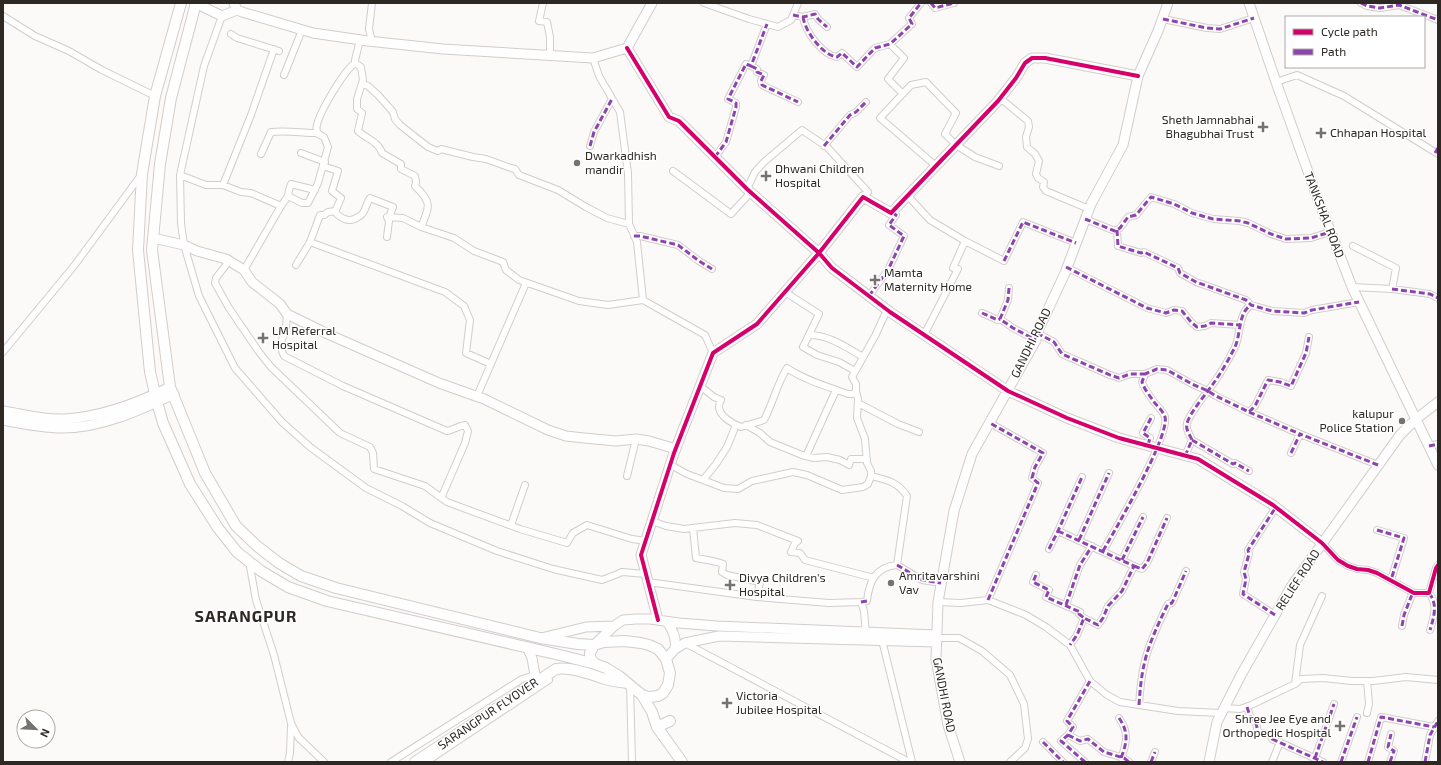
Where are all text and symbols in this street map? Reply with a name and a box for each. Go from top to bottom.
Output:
legend [1285,16,1425,68]
text: Cycle path [1321,24,1378,38]
text: Path [1321,44,1346,58]
place label: Sheth Jamnabhai Bhagubhai Trust [1162,112,1254,140]
marker: Sheth Jamnabhai Bhagubhai Trust [1257,121,1269,133]
place label: Chhapan Hospital [1330,125,1427,139]
marker: Chhapan Hospital [1315,127,1327,139]
place label: Dwarkadhish mandir [585,148,657,176]
marker: Dwarkadhish mandir [572,158,582,168]
place label: Dhwani Children Hospital [775,161,864,189]
marker: Dhwani Children Hospital [760,170,772,182]
street label: TANKSHAL ROAD [1302,170,1348,260]
place label: Mamta Maternity Home [884,265,972,293]
marker: Mamta Maternity Home [869,274,881,286]
street label: GANDHI ROAD [1007,305,1053,380]
place label: LM Referral Hospital [272,323,336,351]
marker: LM Referral Hospital [257,332,269,344]
place label: kalupur Police Station [1320,406,1394,434]
marker: kalupur Police Station [1397,416,1407,426]
street label: RELIEF ROAD [1272,546,1322,613]
place label: Amritavarshini Vav [899,568,980,596]
place label: Divya Children's Hospital [739,570,826,598]
marker: Amritavarshini Vav [886,578,896,588]
marker: Divya Children's Hospital [724,579,736,591]
district label: SARANGPUR [195,606,297,625]
street label: GANDHI ROAD [931,656,959,734]
street label: SARANGPUR FLYOVER [435,674,540,752]
place label: Victoria Jubilee Hospital [736,688,822,716]
marker: Victoria Jubilee Hospital [721,697,733,709]
north arrow [16,709,56,749]
place label: Shree Jee Eye and Orthopedic Hospital [1222,711,1331,739]
marker: Shree Jee Eye and Orthopedic Hospital [1334,720,1346,732]
text: N [38,727,53,740]

